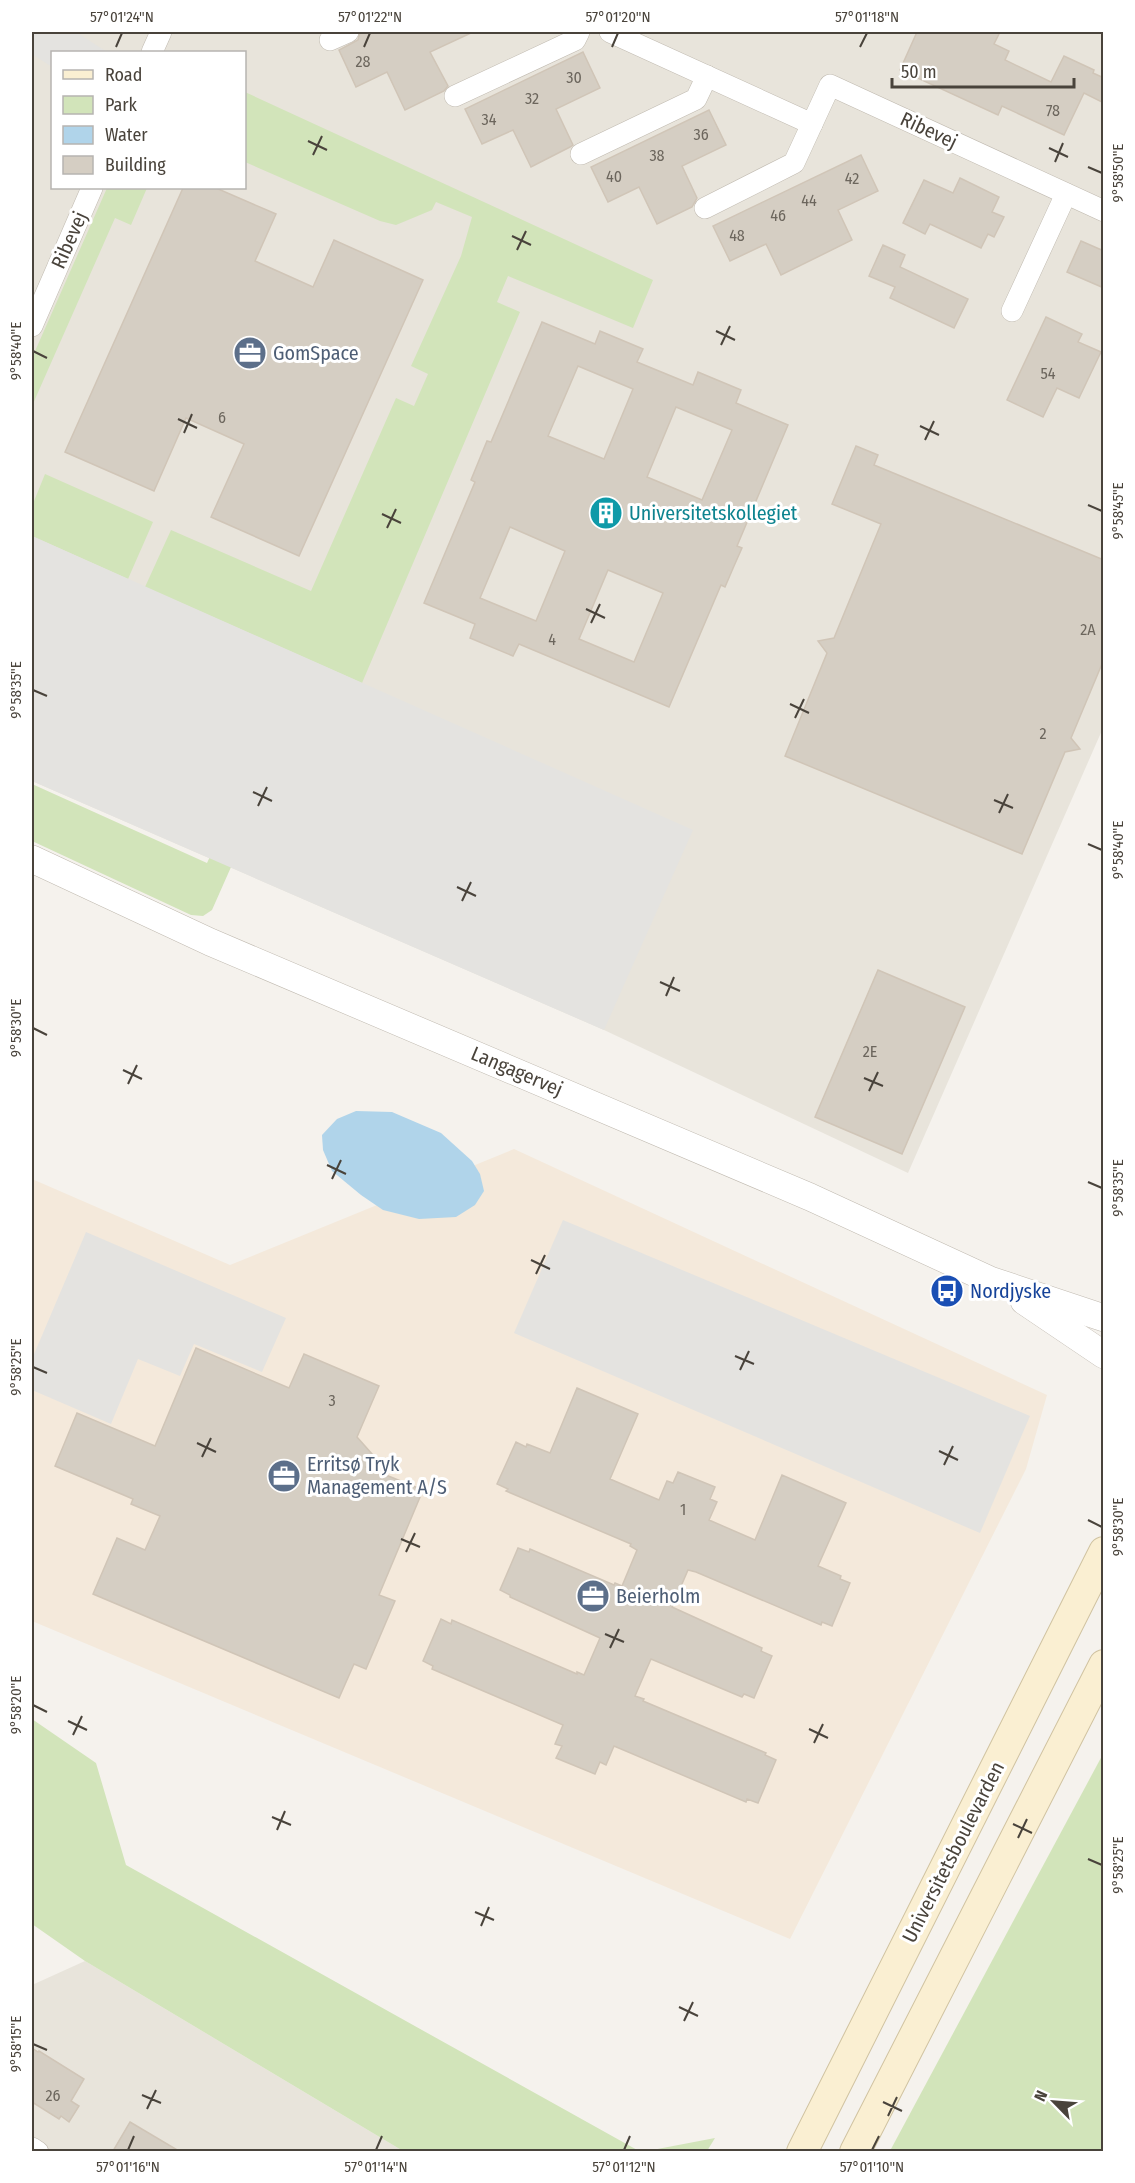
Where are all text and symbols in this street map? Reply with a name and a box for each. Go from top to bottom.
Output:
text: 57°01'24"N [90,8,154,26]
text: 57°01'22"N [338,8,402,26]
text: 57°01'20"N [585,8,651,26]
text: 57°01'18"N [835,8,899,26]
legend [51,51,246,189]
scale bar [892,51,1074,89]
house number: 28 [355,52,371,71]
text: 50 m [901,61,937,83]
text: Road [105,64,142,86]
house number: 30 [566,68,582,87]
house number: 32 [525,89,539,108]
text: Park [105,94,138,116]
house number: 78 [1046,101,1060,120]
street label: Ribevej [897,106,961,154]
house number: 34 [482,110,497,129]
text: Water [105,124,148,146]
house number: 36 [693,125,709,144]
text: 9°58'50"E [1109,144,1127,202]
house number: 38 [649,146,665,165]
text: Building [105,154,166,176]
house number: 40 [606,167,622,186]
house number: 42 [845,169,859,188]
house number: 44 [801,191,817,210]
house number: 46 [770,206,786,225]
street label: Ribevej [46,208,92,272]
house number: 48 [729,226,745,245]
text: 9°58'40"E [7,322,25,380]
office icon: GomSpace [232,335,268,371]
place label: GomSpace [273,341,359,365]
house number: 54 [1040,364,1056,383]
house number: 6 [218,408,226,427]
text: 9°58'45"E [1109,482,1127,540]
building icon: Universitetskollegiet [588,495,624,531]
place label: Universitetskollegiet [629,501,798,525]
house number: 2A [1080,620,1096,639]
house number: 4 [548,630,556,649]
text: 9°58'35"E [7,661,25,719]
house number: 2 [1039,724,1047,743]
text: 9°58'40"E [1109,821,1127,879]
text: 9°58'30"E [7,999,25,1057]
street label: Langagervej [467,1041,567,1101]
house number: 2E [863,1042,877,1061]
text: 9°58'35"E [1109,1159,1127,1217]
bus stop icon: Nordjyske [929,1273,965,1309]
place label: Nordjyske [970,1279,1051,1303]
text: 9°58'25"E [7,1338,25,1396]
house number: 3 [328,1391,336,1410]
place label: Erritsø Tryk Management A/S [307,1452,447,1499]
office icon: Erritsø Tryk Management A/S [266,1458,302,1494]
text: 9°58'30"E [1109,1498,1127,1556]
house number: 1 [680,1500,686,1519]
office icon: Beierholm [575,1578,611,1614]
place label: Beierholm [616,1584,700,1608]
text: 9°58'20"E [7,1676,25,1734]
street label: Universitetsboulevarden [897,1757,1009,1947]
text: 9°58'25"E [1109,1836,1127,1894]
text: 9°58'15"E [7,2016,25,2072]
north arrow [1024,2072,1084,2132]
house number: 26 [46,2086,61,2105]
text: N [1030,2088,1051,2104]
text: 57°01'16"N [96,2158,160,2176]
text: 57°01'14"N [344,2158,408,2176]
text: 57°01'12"N [592,2158,656,2176]
text: 57°01'10"N [840,2158,904,2176]

